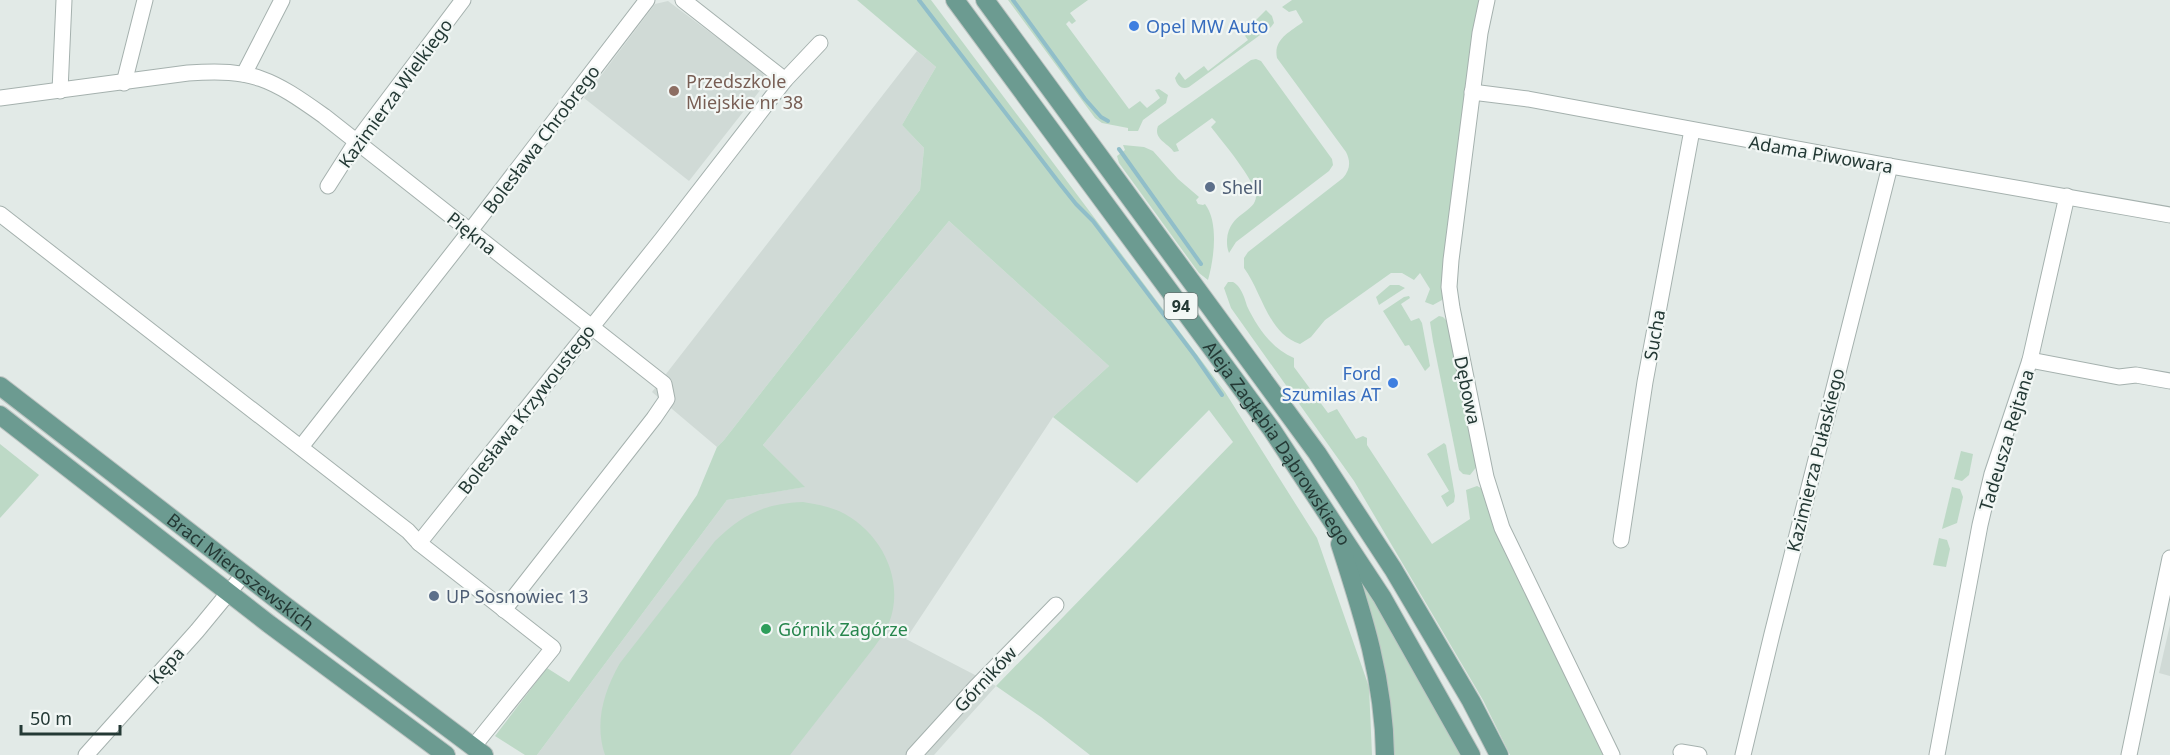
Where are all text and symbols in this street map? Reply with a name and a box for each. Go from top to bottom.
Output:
street label: Kazimierza Wielkiego [333,13,457,173]
place label: Opel MW Auto [1146,14,1268,38]
marker: Opel MW Auto [1127,19,1141,33]
street label: Bolesława Chrobrego [477,60,605,218]
place label: Przedszkole Miejskie nr 38 [686,69,803,114]
marker: Przedszkole Miejskie nr 38 [667,84,681,98]
street label: Adama Piwowara [1747,130,1895,178]
place label: Shell [1222,175,1262,199]
marker: Shell [1203,180,1217,194]
street label: Piękna [442,206,502,260]
road number: 94 [1164,293,1198,319]
street label: Sucha [1638,308,1670,362]
street label: Bolesława Krzywoustego [452,319,600,499]
street label: Aleja Zagłębia Dąbrowskiego [1198,336,1357,550]
street label: Dębowa [1449,354,1487,426]
place label: Ford Szumilas AT [1282,361,1381,406]
street label: Kazimierza Pułaskiego [1781,366,1849,554]
street label: Tadeusza Rejtana [1973,366,2039,514]
marker: Ford Szumilas AT [1386,376,1400,390]
street label: Braci Mieroszewskich [162,507,319,636]
place label: UP Sosnowiec 13 [446,584,589,608]
marker: UP Sosnowiec 13 [427,589,441,603]
place label: Górnik Zagórze [778,617,908,641]
marker: Górnik Zagórze [759,622,773,636]
street label: Kępa [143,641,189,689]
street label: Górników [948,641,1022,717]
scale bar [21,698,120,736]
text: 50 m [30,706,72,730]

